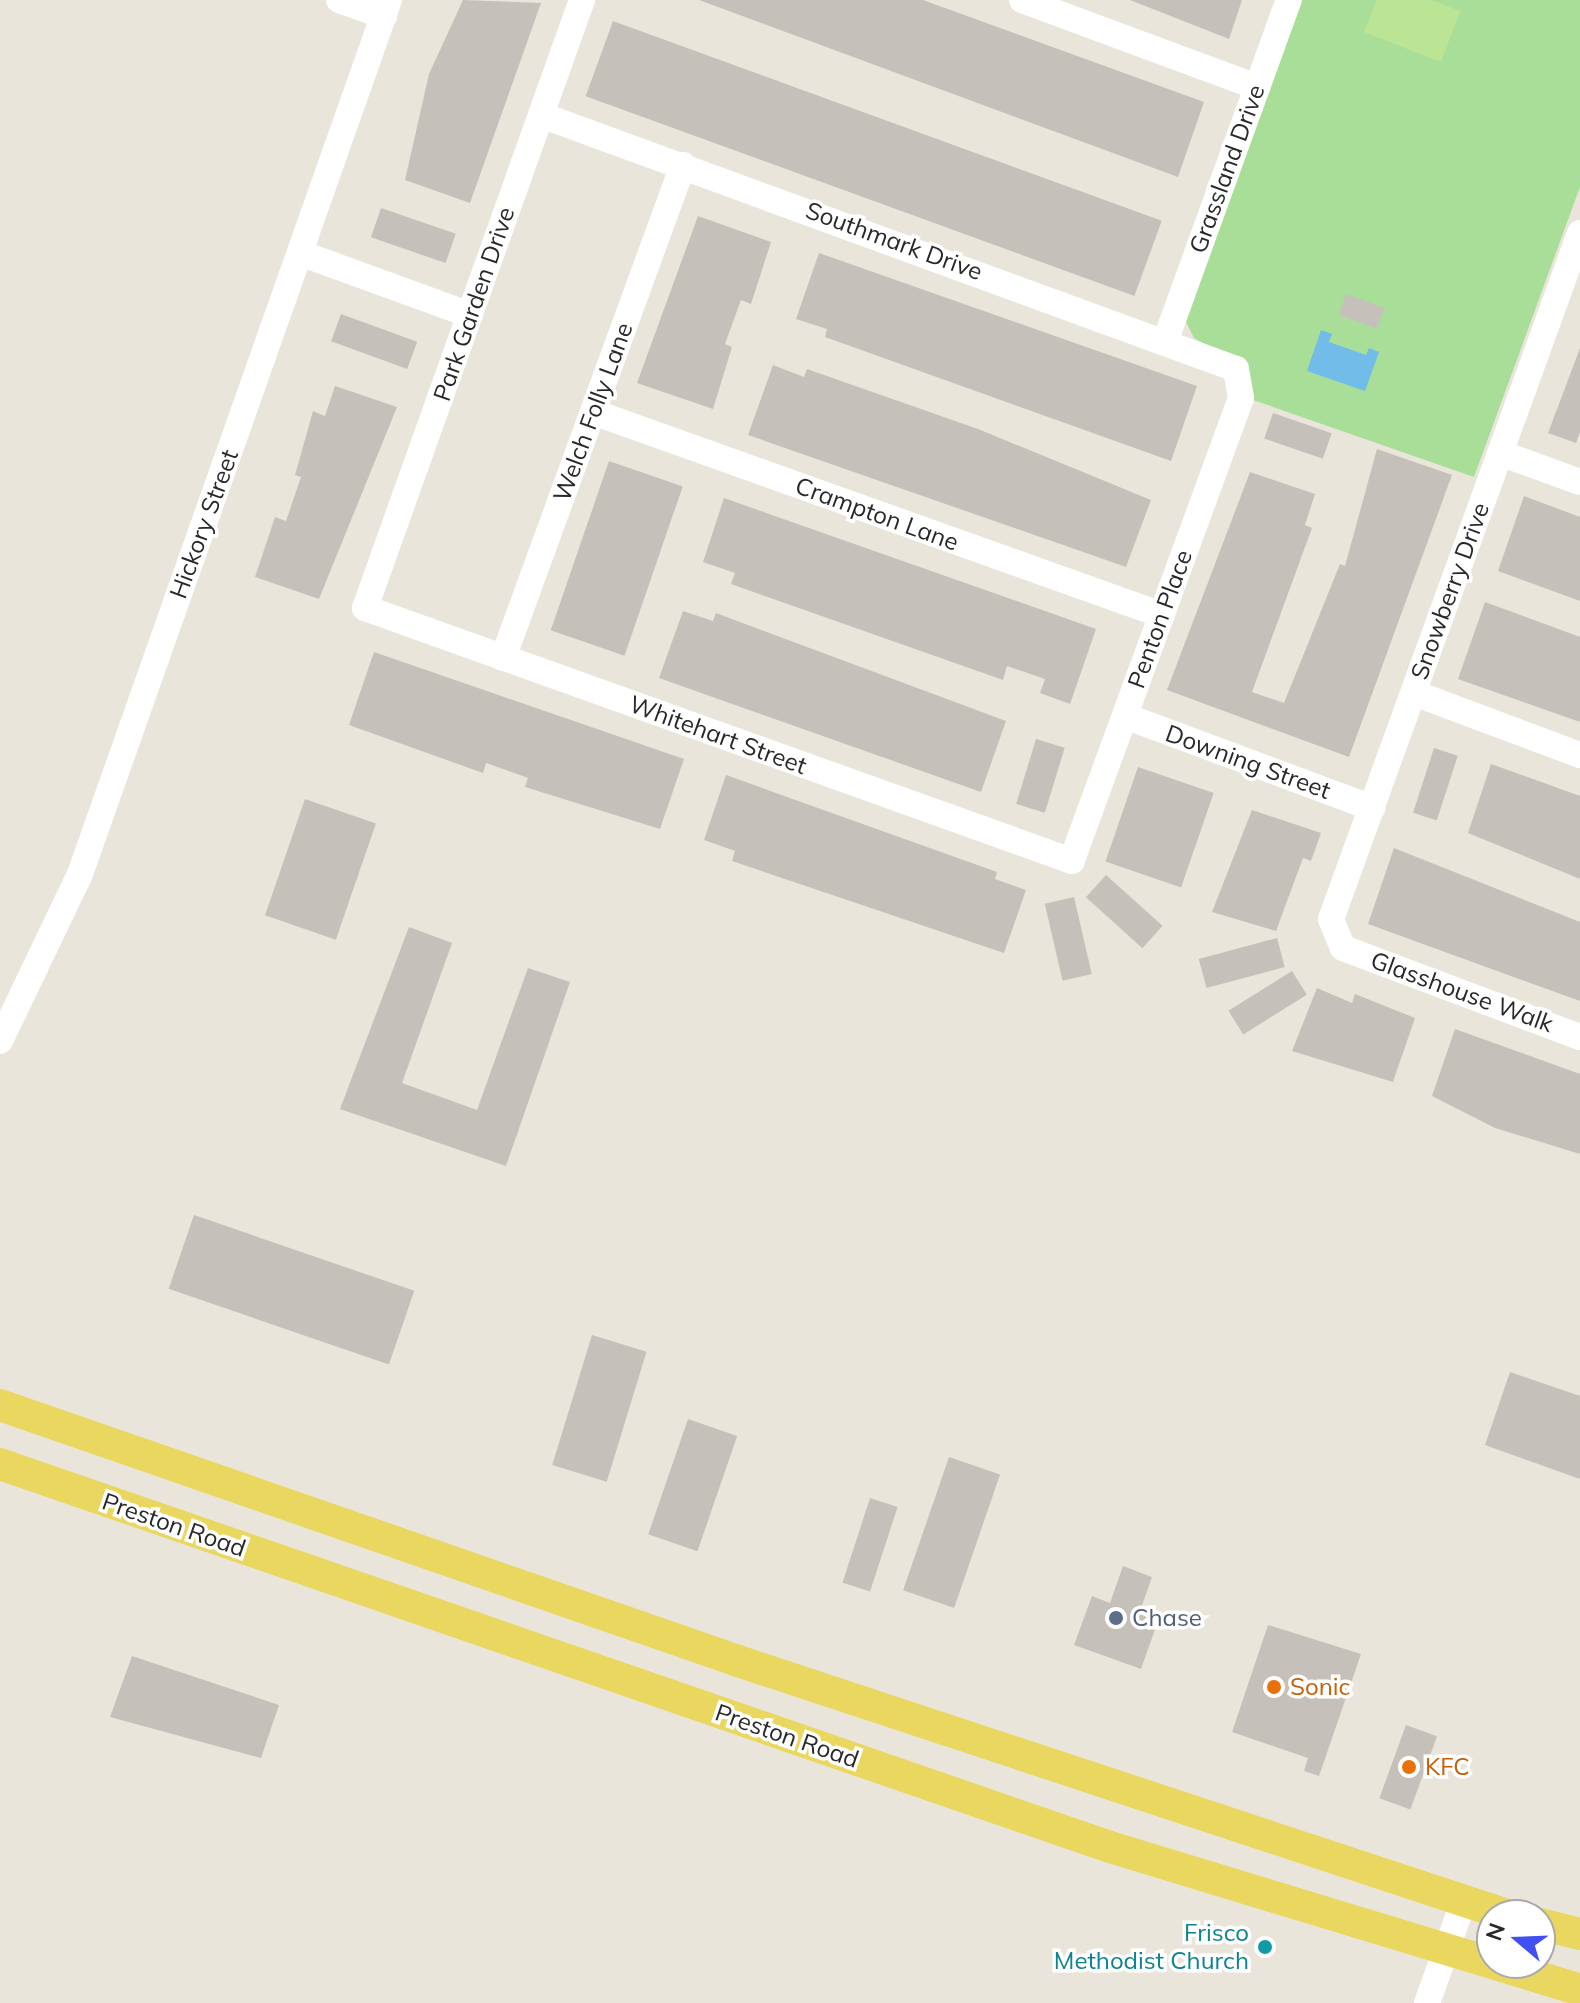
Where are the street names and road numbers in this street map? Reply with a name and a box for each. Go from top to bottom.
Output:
street label: Grassland Drive [1183,81,1271,257]
street label: Southmark Drive [802,196,986,286]
street label: Park Garden Drive [427,203,521,405]
street label: Welch Folly Lane [547,319,639,505]
street label: Hickory Street [164,446,244,602]
street label: Crampton Lane [791,471,963,557]
street label: Snowberry Drive [1405,499,1495,683]
street label: Penton Place [1122,546,1198,692]
street label: Whitehart Street [625,690,811,780]
street label: Downing Street [1162,719,1334,805]
street label: Glasshouse Walk [1367,946,1557,1038]
street label: Preston Road [98,1487,250,1563]
street label: Preston Road [711,1698,863,1774]

